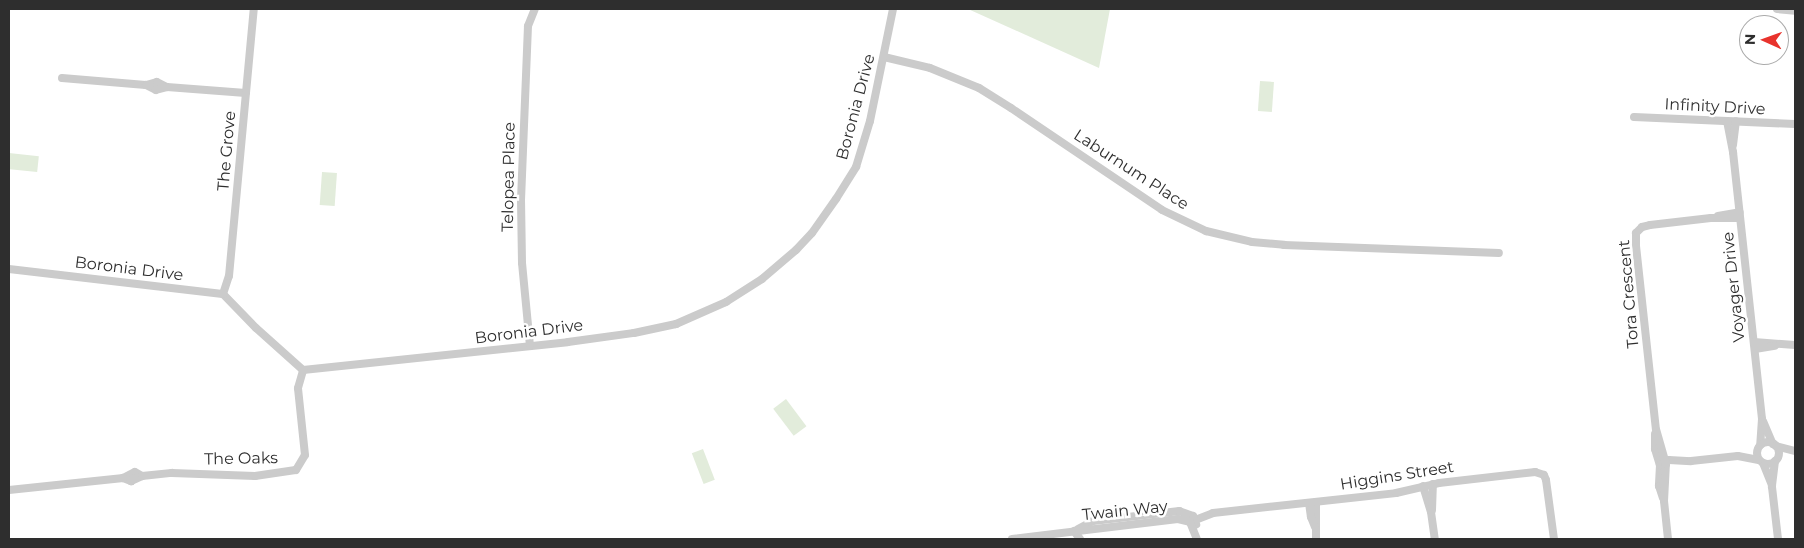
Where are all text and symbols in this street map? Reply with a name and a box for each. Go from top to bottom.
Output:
north arrow [1739,15,1789,65]
text: N [1741,34,1759,45]
street label: Boronia Drive [833,52,879,162]
street label: Infinity Drive [1664,95,1766,119]
street label: The Grove [214,110,240,192]
street label: Telopea Place [498,122,520,232]
street label: Laburnum Place [1070,126,1192,214]
street label: Voyager Drive [1719,231,1749,343]
street label: Tora Crescent [1615,239,1643,349]
street label: Boronia Drive [74,253,184,285]
street label: Boronia Drive [474,316,584,348]
street label: The Oaks [204,449,278,469]
street label: Higgins Street [1339,458,1455,494]
street label: Twain Way [1081,497,1169,525]

